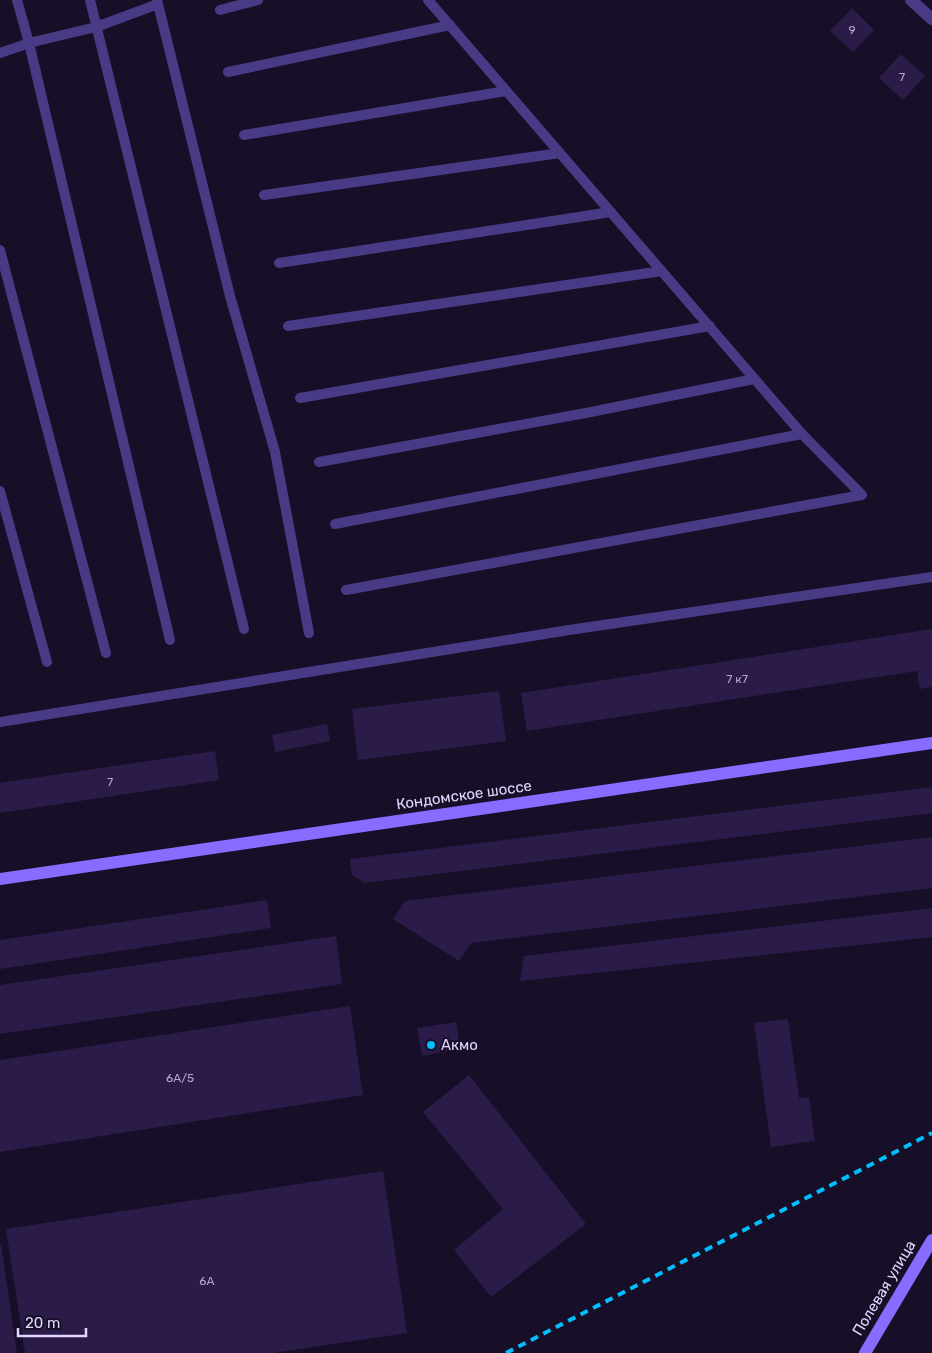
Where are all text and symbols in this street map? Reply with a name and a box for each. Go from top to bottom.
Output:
house number: 9 [848,23,856,37]
house number: 7 [899,70,905,84]
house number: 7 к7 [726,672,748,686]
house number: 7 [107,775,113,789]
street label: Кондомское шоссе [395,777,533,813]
place label: Акмо [441,1036,478,1054]
marker: Акмо [425,1039,437,1051]
house number: 6А/5 [166,1071,194,1085]
street label: Полевая улица [848,1237,920,1339]
house number: 6А [199,1274,215,1288]
scale bar [18,1306,85,1338]
text: 20 m [25,1314,60,1332]

